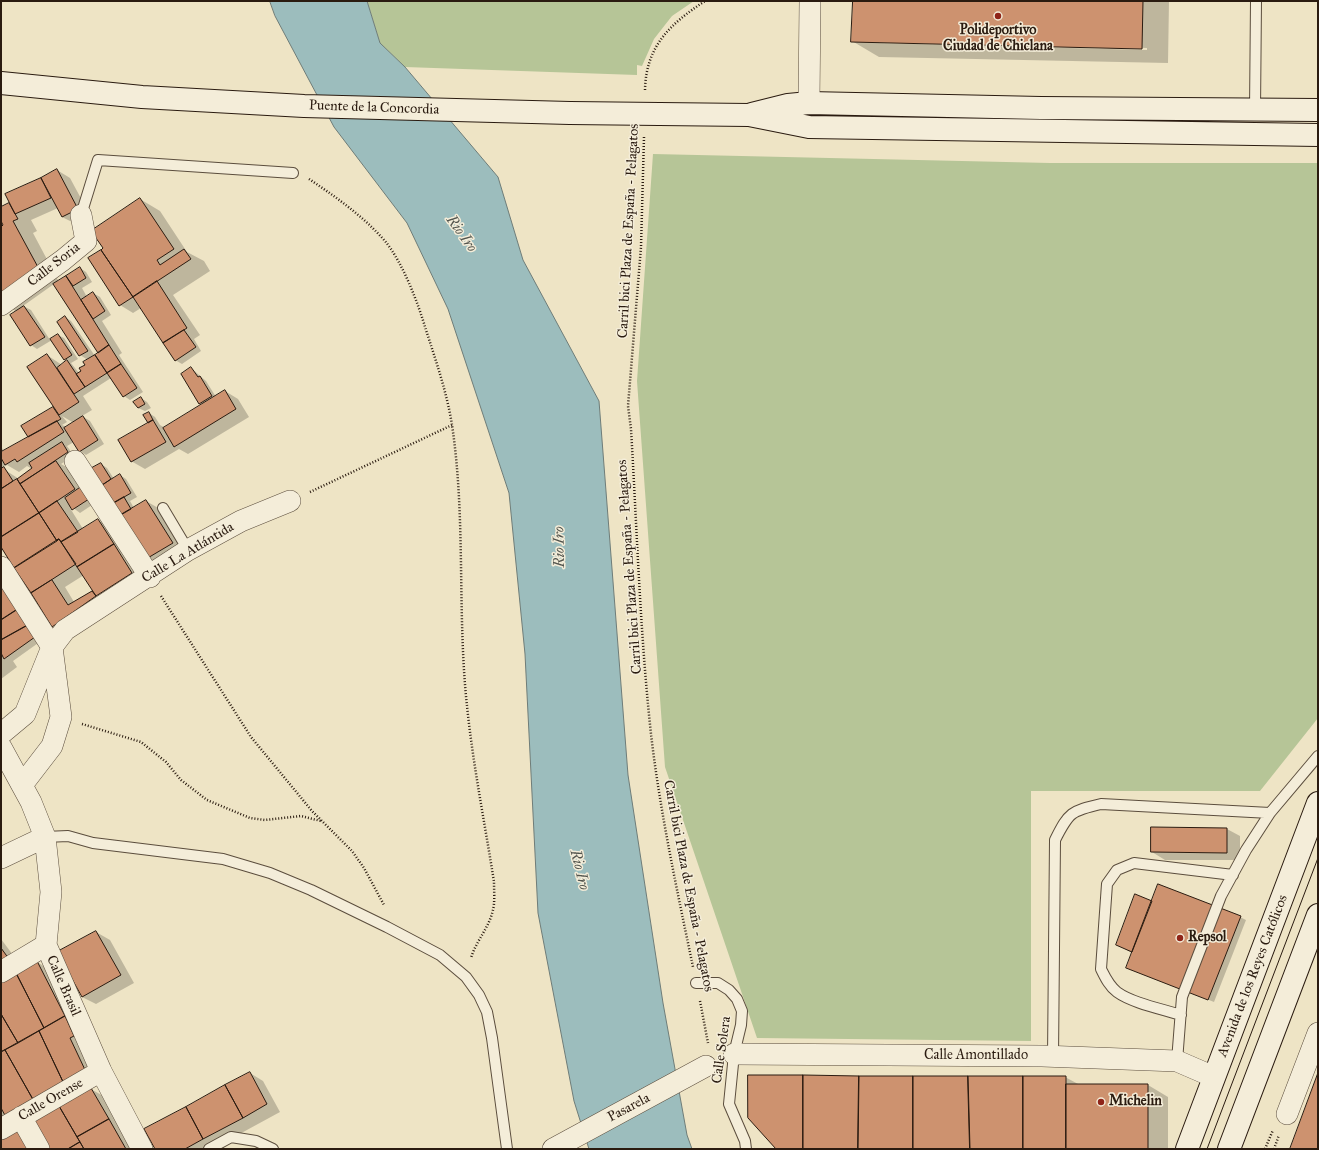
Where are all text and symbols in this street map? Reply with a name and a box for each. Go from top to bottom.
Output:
marker: Polideportivo Ciudad de Chiclana [993,11,1003,21]
place label: Polideportivo Ciudad de Chiclana [943,23,1053,56]
street label: Puente de la Concordia [309,97,439,119]
street label: Carril bici Plaza de España - Pelagatos [615,123,643,339]
water label: Rio Iro [442,212,480,256]
street label: Calle Soria [24,239,84,291]
street label: Carril bici Plaza de España - Pelagatos [614,459,646,675]
street label: Calle La Atlántida [139,519,237,587]
water label: Rio Iro [551,526,569,568]
street label: Carril bici Plaza de España - Pelagatos [659,779,717,993]
water label: Rio Iro [565,848,593,892]
street label: Avenida de los Reyes Católicos [1214,892,1292,1060]
place label: Repsol [1188,930,1227,946]
marker: Repsol [1175,933,1185,943]
street label: Calle Brasil [42,953,84,1019]
street label: Calle Solera [709,1015,735,1085]
street label: Calle Amontillado [924,1048,1028,1064]
street label: Calle Orense [16,1075,86,1125]
street label: Pasarela [605,1090,653,1126]
place label: Michelin [1109,1094,1162,1110]
marker: Michelin [1096,1097,1106,1107]

